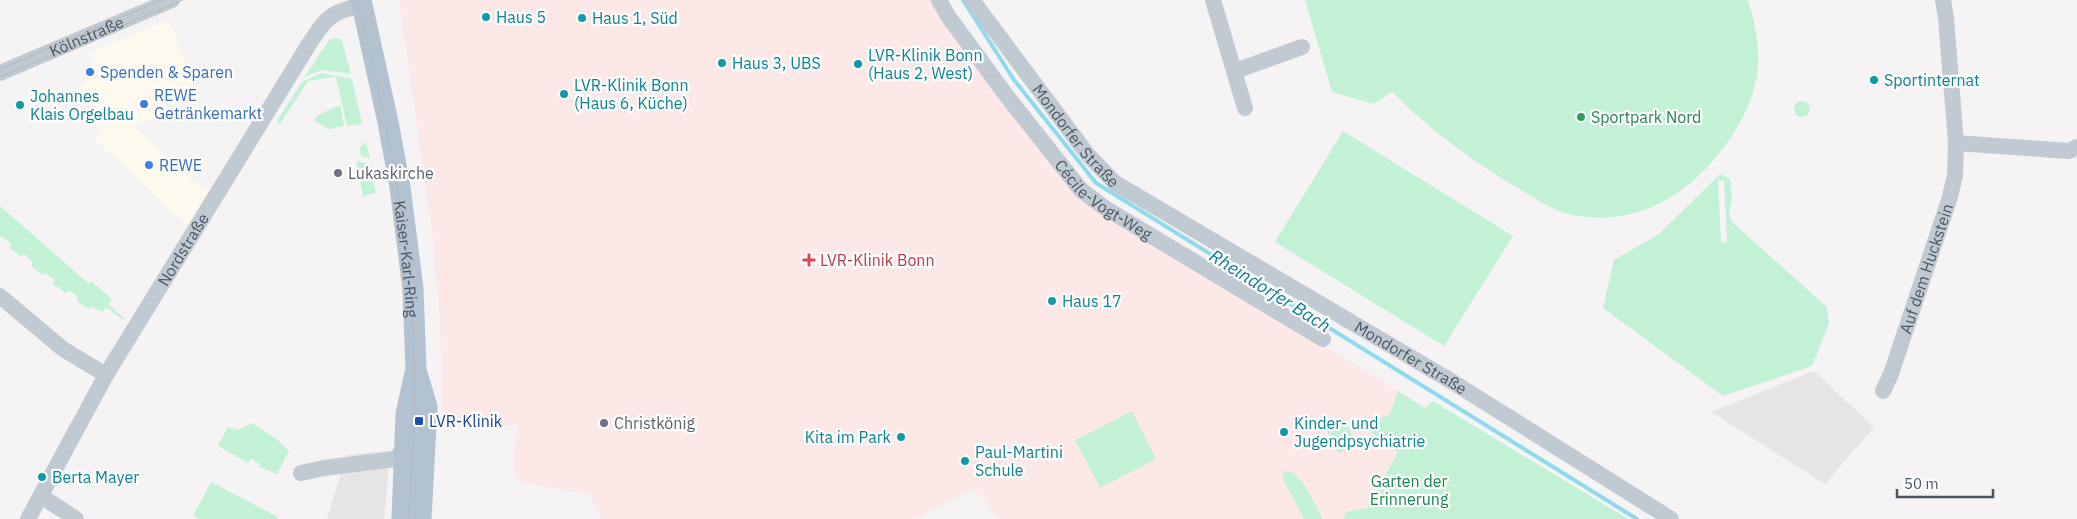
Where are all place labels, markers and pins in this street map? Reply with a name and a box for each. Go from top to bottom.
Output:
place label: Haus 5 [496,7,546,27]
place label: Haus 1, Süd [592,8,678,28]
marker: Haus 5 [480,11,492,23]
marker: Haus 1, Süd [576,12,588,24]
place label: LVR-Klinik Bonn (Haus 2, West) [868,45,983,83]
place label: Haus 3, UBS [732,53,821,73]
marker: Haus 3, UBS [716,57,728,69]
marker: LVR-Klinik Bonn (Haus 2, West) [852,58,864,70]
place label: Spenden & Sparen [100,62,233,82]
marker: Spenden & Sparen [84,66,96,78]
place label: Sportinternat [1884,70,1980,90]
marker: Sportinternat [1868,74,1880,86]
place label: LVR-Klinik Bonn (Haus 6, Küche) [574,75,689,113]
place label: REWE Getränkemarkt [154,85,262,123]
place label: Johannes Klais Orgelbau [30,86,134,124]
marker: LVR-Klinik Bonn (Haus 6, Küche) [558,88,570,100]
marker: REWE Getränkemarkt [138,98,150,110]
marker: Johannes Klais Orgelbau [14,99,26,111]
place label: Sportpark Nord [1591,107,1701,127]
marker: Sportpark Nord [1575,111,1587,123]
place label: REWE [159,155,202,175]
marker: REWE [143,159,155,171]
place label: Lukaskirche [348,163,434,183]
marker: Lukaskirche [332,167,344,179]
place label: LVR-Klinik Bonn [820,250,935,270]
marker: LVR-Klinik Bonn [802,253,816,267]
place label: Haus 17 [1062,291,1122,311]
marker: Haus 17 [1046,295,1058,307]
place label: LVR-Klinik [429,411,503,431]
place label: Christkönig [614,413,695,433]
place label: Kinder- und Jugendpsychiatrie [1294,413,1426,451]
marker: LVR-Klinik [413,415,425,427]
marker: Christkönig [598,417,610,429]
marker: Kinder- und Jugendpsychiatrie [1278,426,1290,438]
place label: Kita im Park [805,427,892,447]
marker: Kita im Park [895,431,907,443]
place label: Paul-Martini Schule [975,442,1063,480]
marker: Paul-Martini Schule [959,455,971,467]
place label: Berta Mayer [52,467,139,487]
marker: Berta Mayer [36,471,48,483]

